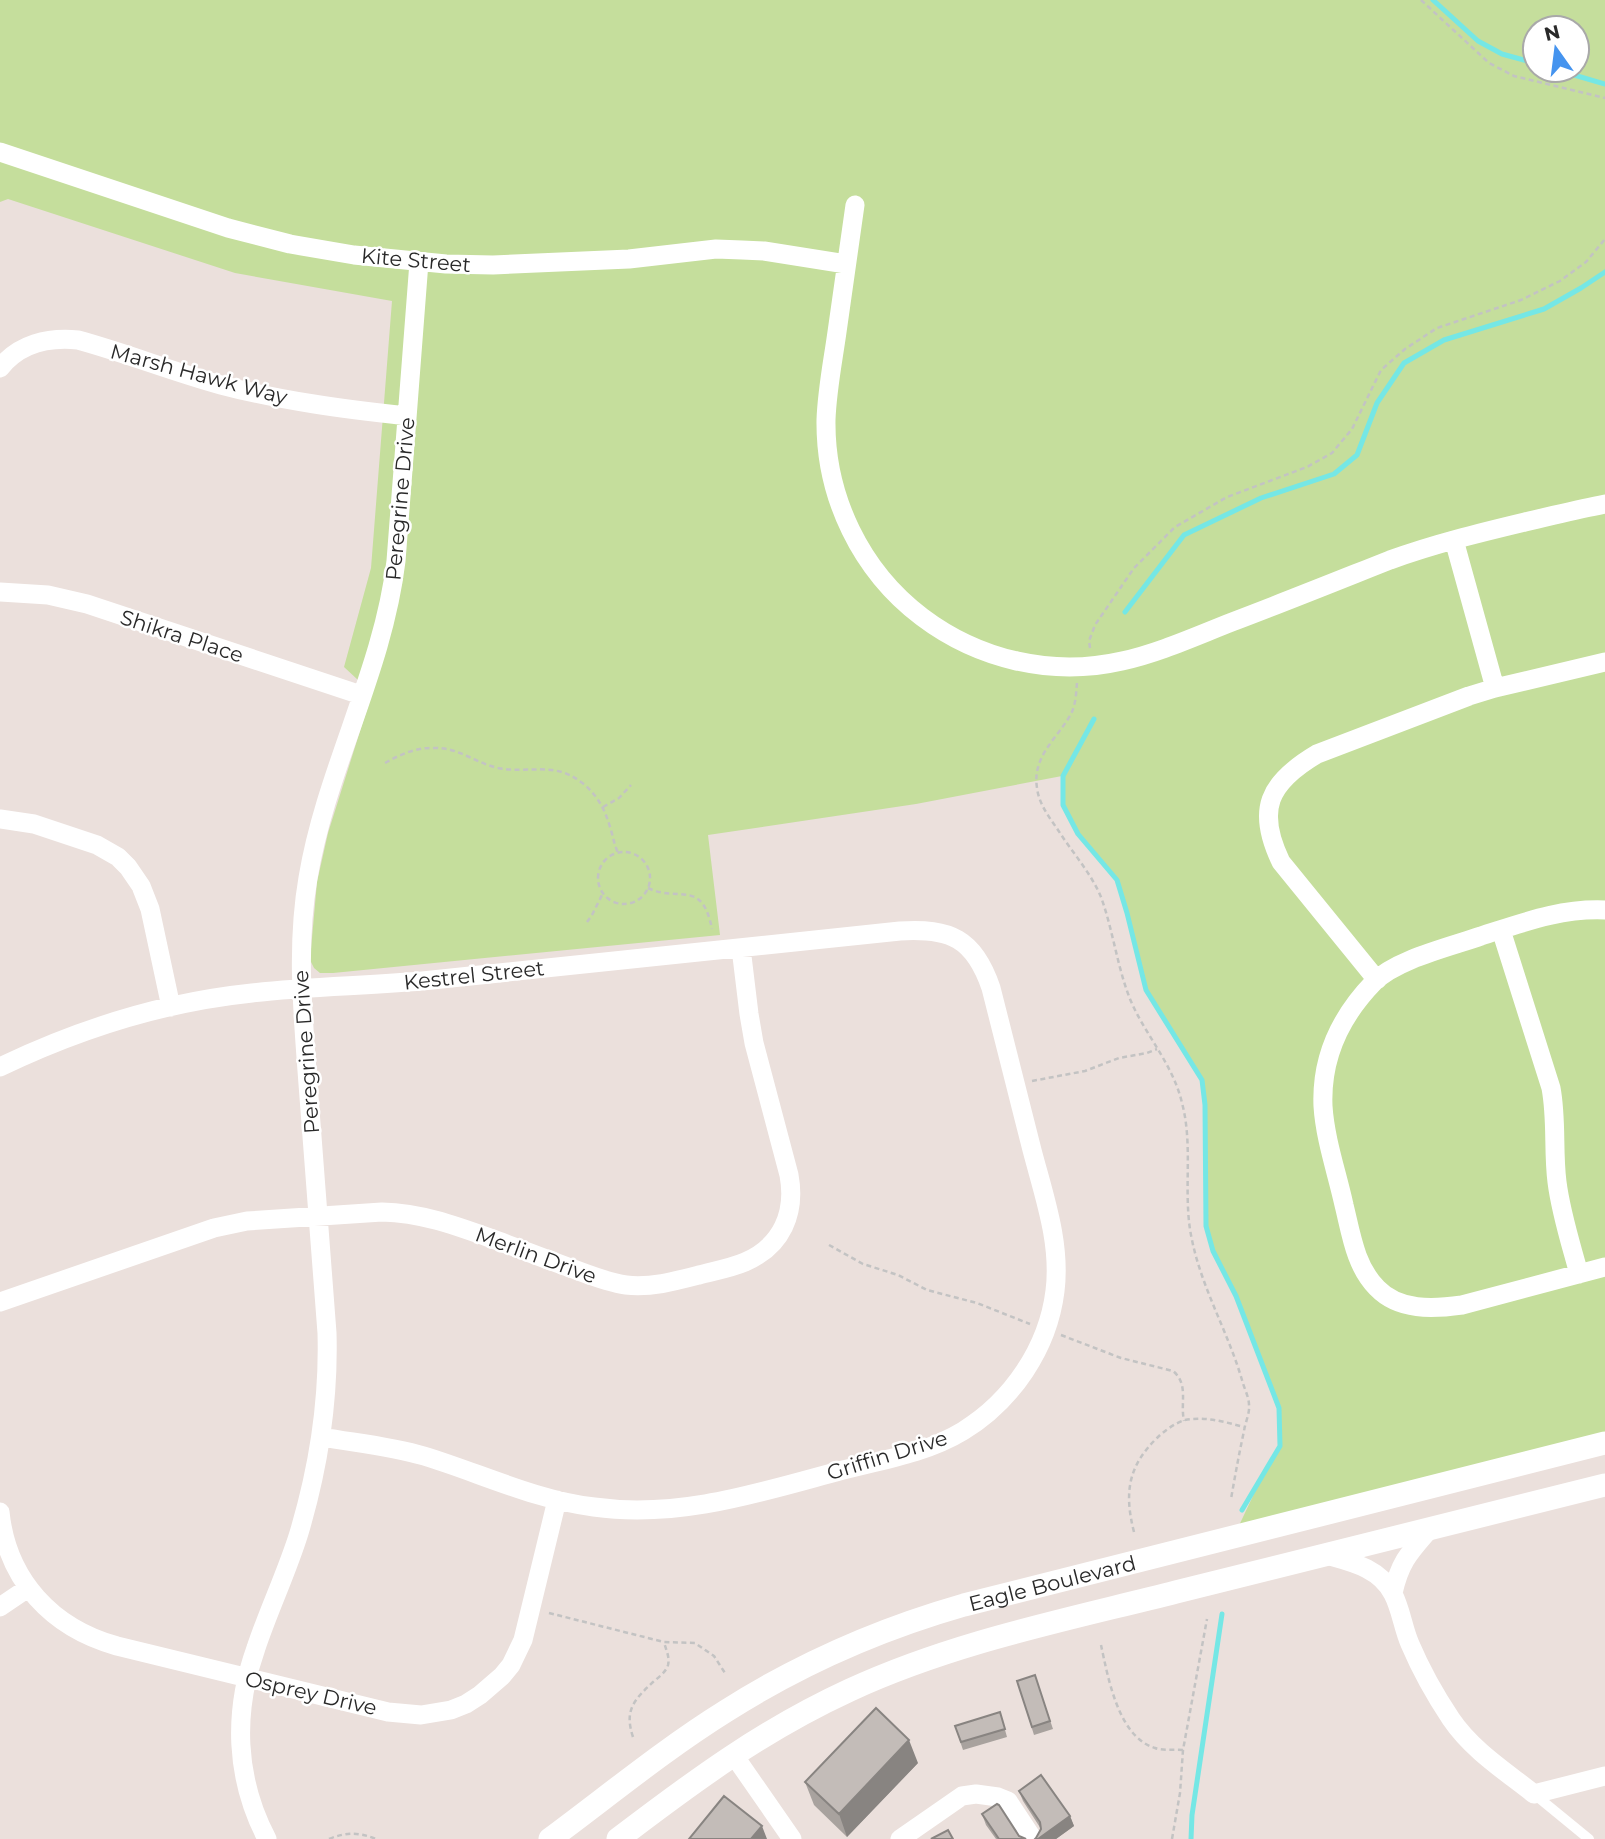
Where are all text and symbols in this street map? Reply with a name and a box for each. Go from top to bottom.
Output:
north arrow [1521,14,1591,84]
text: N [1542,20,1562,46]
street label: Kite Street [360,243,472,277]
street label: Marsh Hawk Way [108,338,291,410]
street label: Peregrine Drive [380,416,420,582]
street label: Shikra Place [117,604,247,668]
street label: Kestrel Street [402,955,546,995]
street label: Peregrine Drive [288,969,324,1135]
street label: Merlin Drive [472,1222,600,1288]
street label: Griffin Drive [824,1425,950,1485]
street label: Eagle Boulevard [966,1550,1138,1616]
street label: Osprey Drive [243,1666,379,1720]

